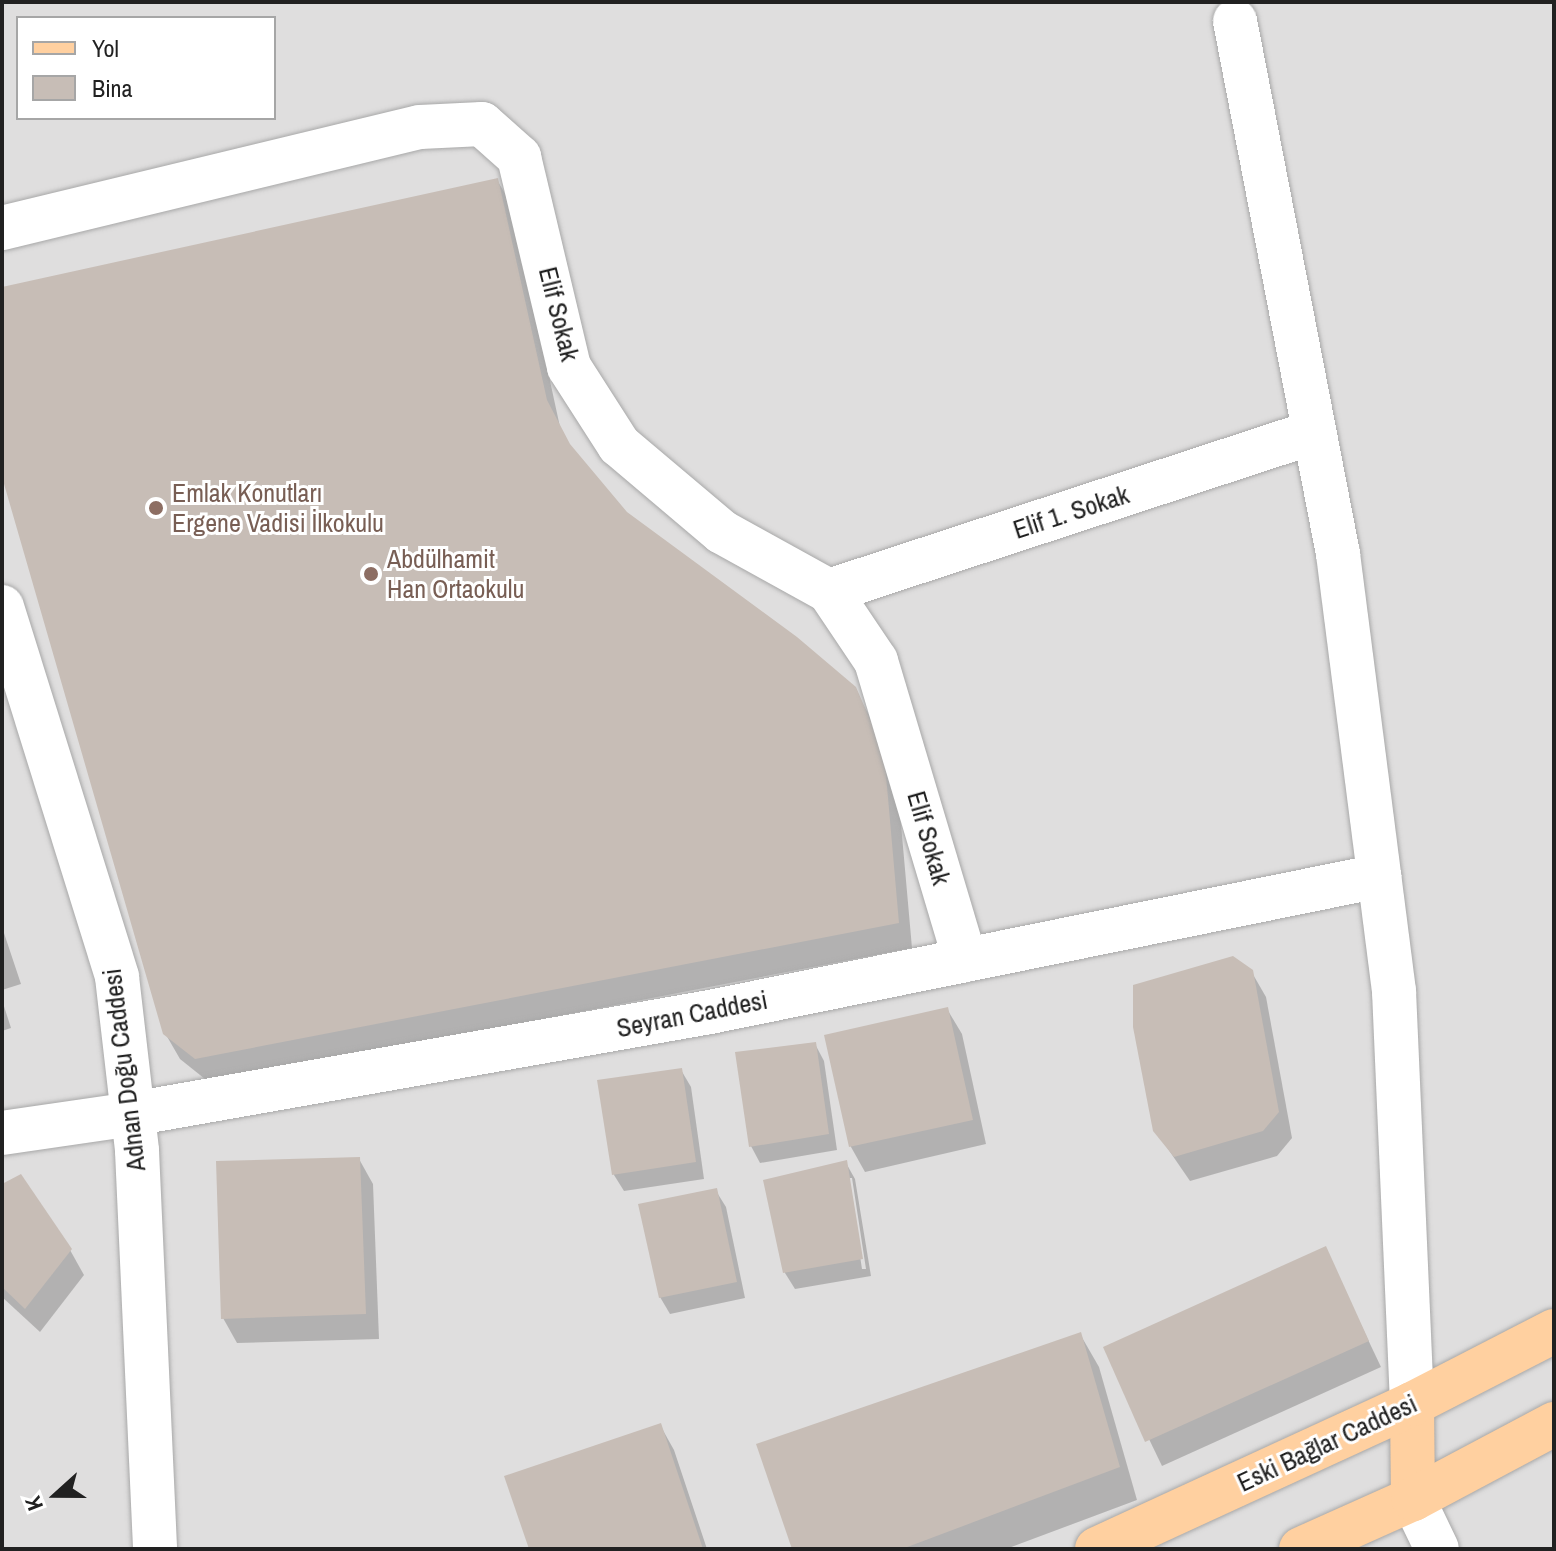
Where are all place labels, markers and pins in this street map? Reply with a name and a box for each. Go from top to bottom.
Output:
place label: Emlak Konutları Ergene Vadisi İlkokulu [172,477,384,538]
marker: Emlak Konutları Ergene Vadisi İlkokulu [147,499,165,517]
place label: Abdülhamit Han Ortaokulu [387,543,524,604]
marker: Abdülhamit Han Ortaokulu [362,565,380,583]

